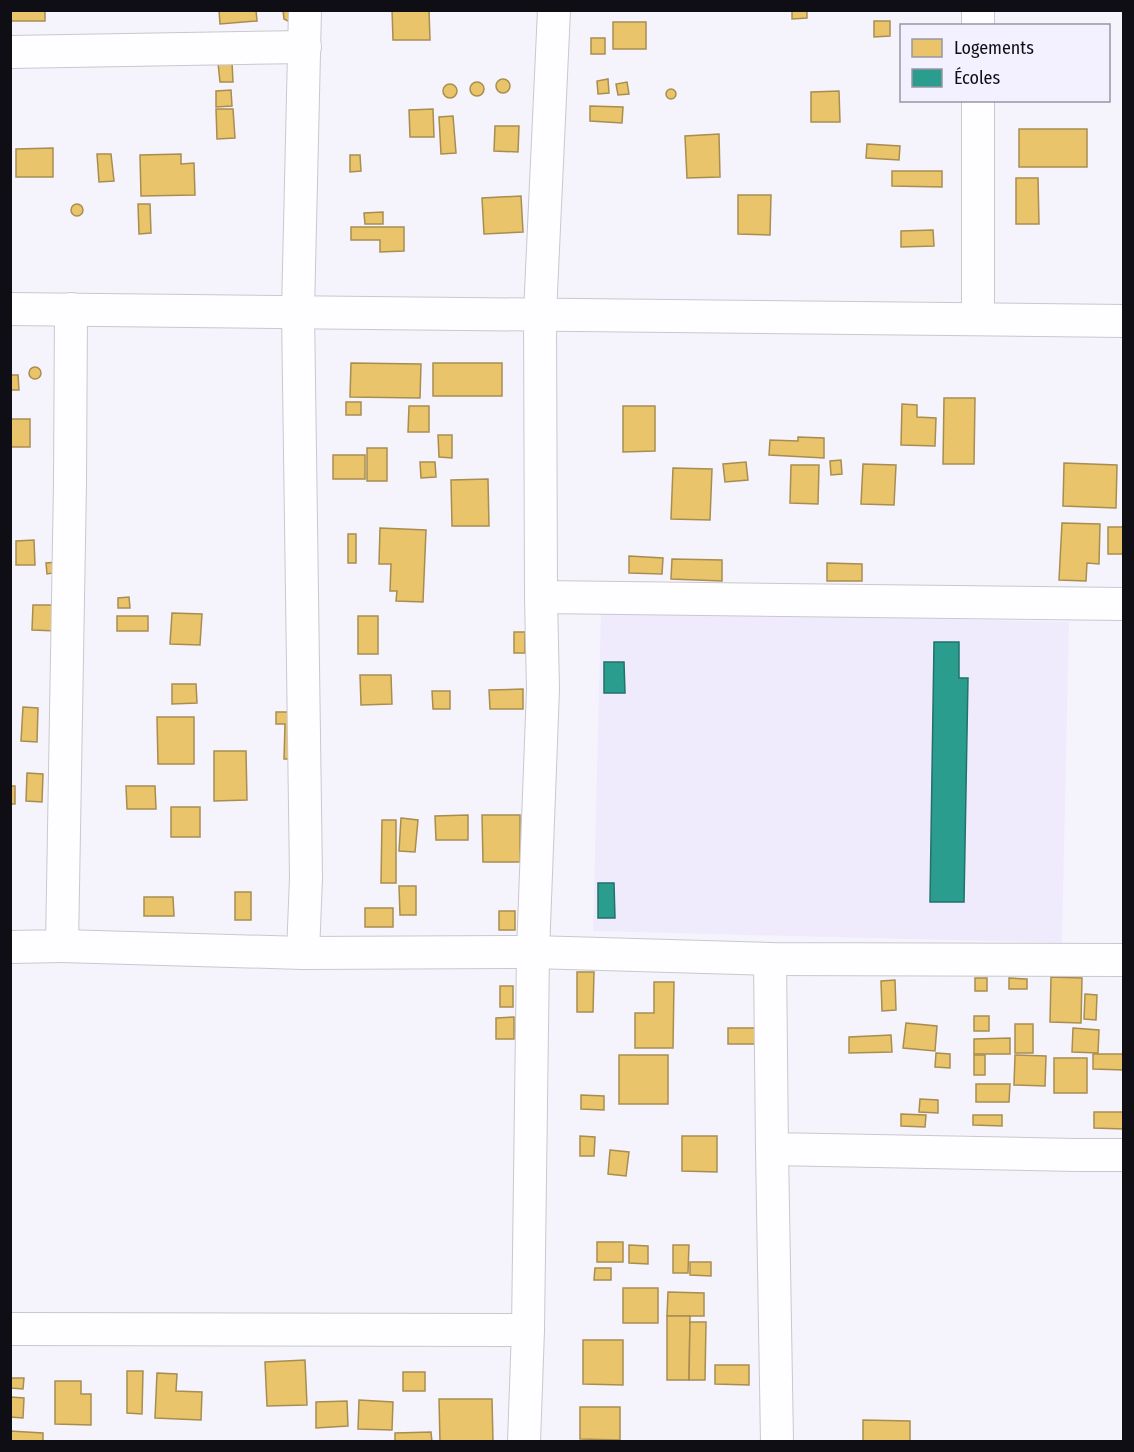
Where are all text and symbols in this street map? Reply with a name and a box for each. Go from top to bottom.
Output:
legend [900,24,1110,102]
text: Logements [954,37,1034,59]
text: Écoles [954,66,1000,89]

